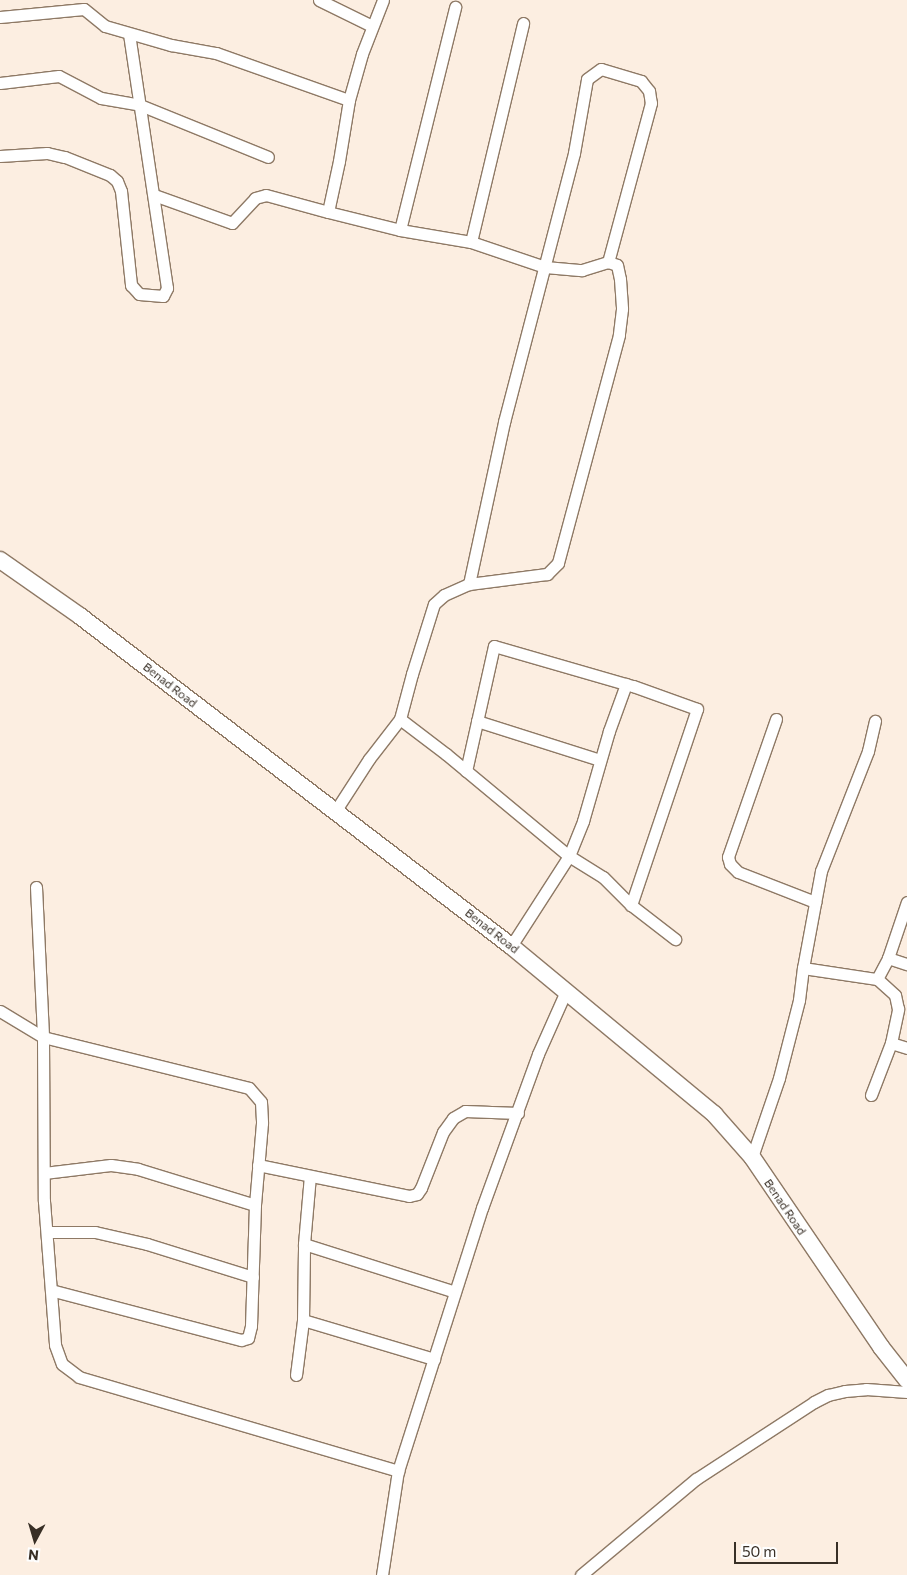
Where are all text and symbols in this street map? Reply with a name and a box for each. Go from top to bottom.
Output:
street label: Benad Road [140,659,200,711]
street label: Benad Road [462,905,522,957]
street label: Benad Road [761,1176,809,1238]
north arrow [10,1515,60,1565]
scale bar [737,1532,841,1564]
text: 50 m [742,1542,776,1560]
text: N [27,1546,39,1564]

